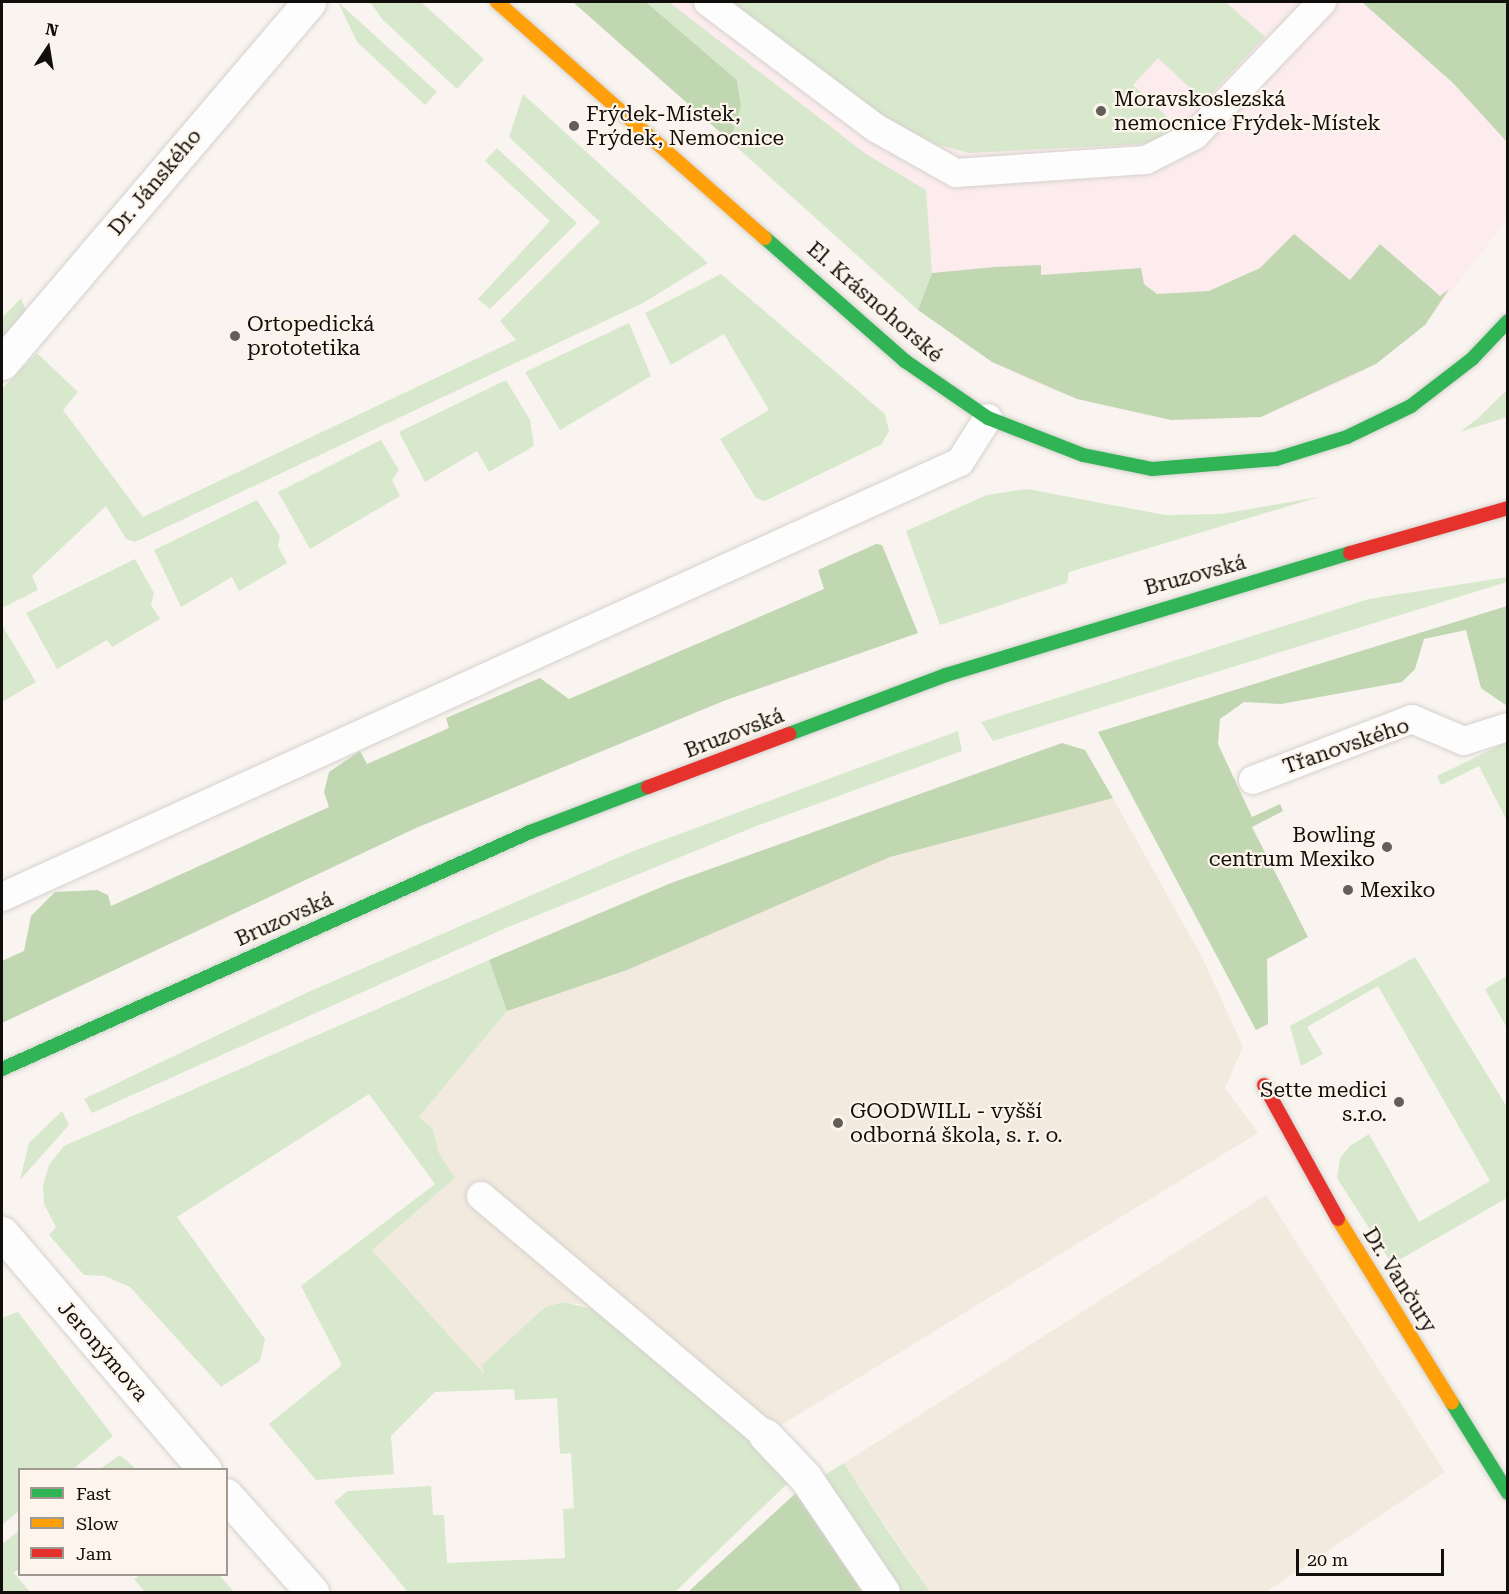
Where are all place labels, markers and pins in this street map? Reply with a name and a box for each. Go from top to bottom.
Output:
place label: Moravskoslezská nemocnice Frýdek-Místek [1114,86,1381,136]
place label: Frýdek-Místek, Frýdek, Nemocnice [586,101,784,151]
marker: Moravskoslezská nemocnice Frýdek-Místek [1092,102,1110,120]
marker: Frýdek-Místek, Frýdek, Nemocnice [567,119,581,133]
place label: Ortopedická prototetika [247,311,374,361]
marker: Ortopedická prototetika [228,329,242,343]
place label: Bowling centrum Mexiko [1209,822,1375,872]
marker: Bowling centrum Mexiko [1380,840,1394,854]
place label: Mexiko [1360,877,1435,903]
marker: Mexiko [1341,883,1355,897]
place label: Sette medici s.r.o. [1260,1077,1387,1127]
marker: Sette medici s.r.o. [1392,1095,1406,1109]
place label: GOODWILL - vyšší odborná škola, s. r. o. [850,1098,1063,1148]
marker: GOODWILL - vyšší odborná škola, s. r. o. [831,1116,845,1130]

